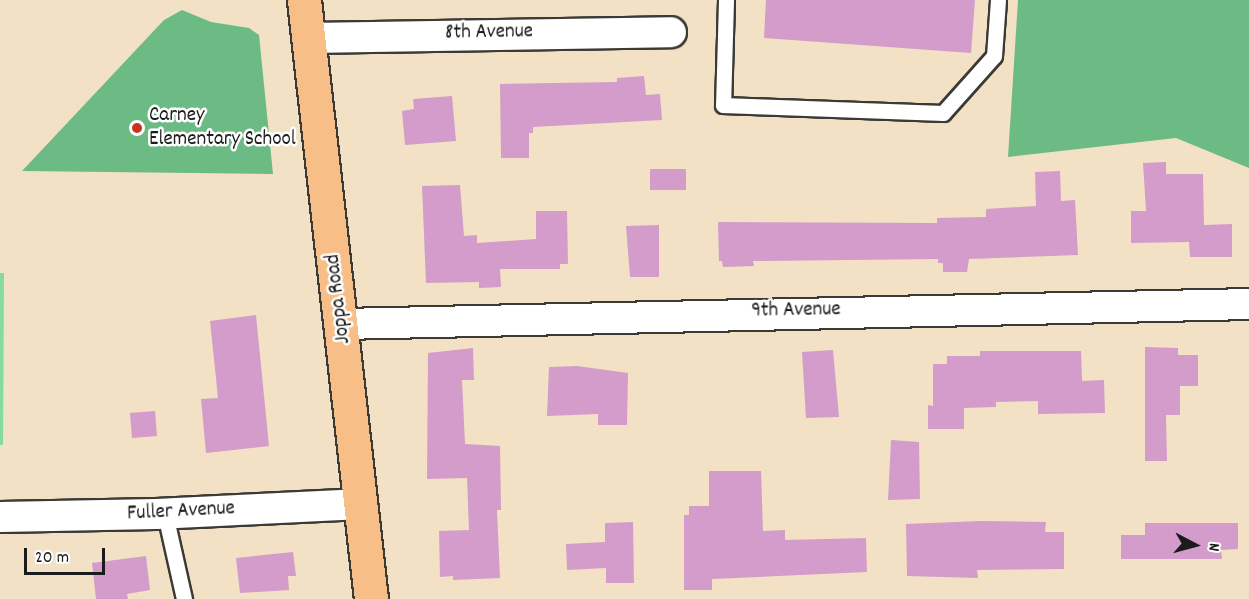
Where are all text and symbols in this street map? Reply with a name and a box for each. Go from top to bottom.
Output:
street label: 8th Avenue [445,20,533,46]
place label: Carney Elementary School [149,103,296,153]
marker: Carney Elementary School [130,121,144,135]
street label: Joppa Road [321,253,357,345]
street label: 9th Avenue [751,298,841,324]
street label: Fuller Avenue [127,497,235,527]
north arrow [1165,515,1225,575]
scale bar [27,536,108,574]
text: N [1202,542,1225,552]
text: 20 m [35,546,69,571]

